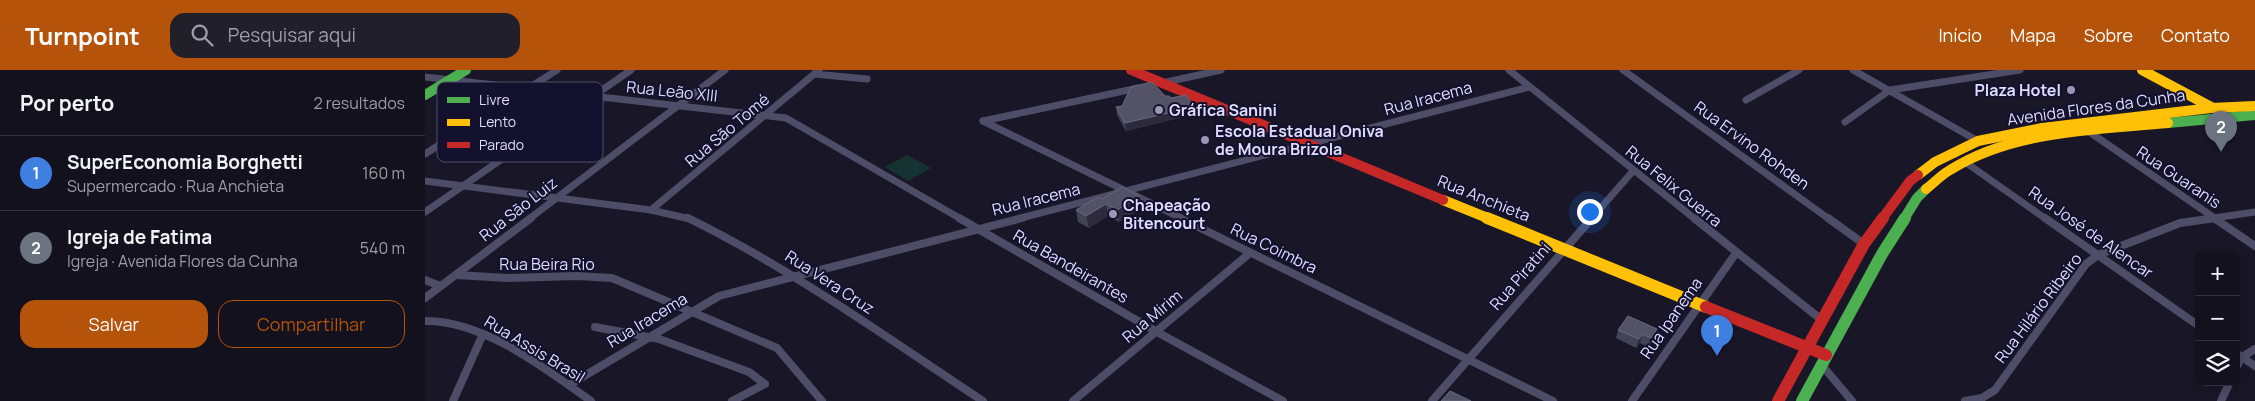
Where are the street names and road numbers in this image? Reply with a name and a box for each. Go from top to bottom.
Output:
street label: Rua Leão XIII [625,75,719,107]
street label: Rua Iracema [1382,76,1474,120]
street label: Avenida Flores da Cunha [2006,84,2186,130]
street label: Rua São Tomé [680,88,774,172]
street label: Rua Ervino Rohden [1690,96,1814,194]
street label: Rua Felix Guerra [1621,140,1727,232]
street label: Rua Guaranis [2133,141,2225,213]
street label: Rua Anchieta [1434,169,1534,227]
street label: Rua São Luiz [475,172,561,246]
street label: Rua Iracema [990,177,1082,221]
street label: Rua José de Alencar [2024,181,2158,283]
street label: Rua Coimbra [1227,218,1321,278]
street label: Rua Bandeirantes [1009,224,1133,308]
street label: Rua Piratini [1485,238,1555,314]
street label: Rua Vera Cruz [781,245,879,319]
street label: Rua Hilário Ribeiro [1989,248,2087,368]
street label: Rua Beira Rio [499,253,595,275]
street label: Rua Ipanema [1635,273,1707,363]
street label: Rua Mirim [1117,284,1187,348]
street label: Rua Iracema [603,287,691,353]
street label: Rua Assis Brasil [480,310,590,388]

